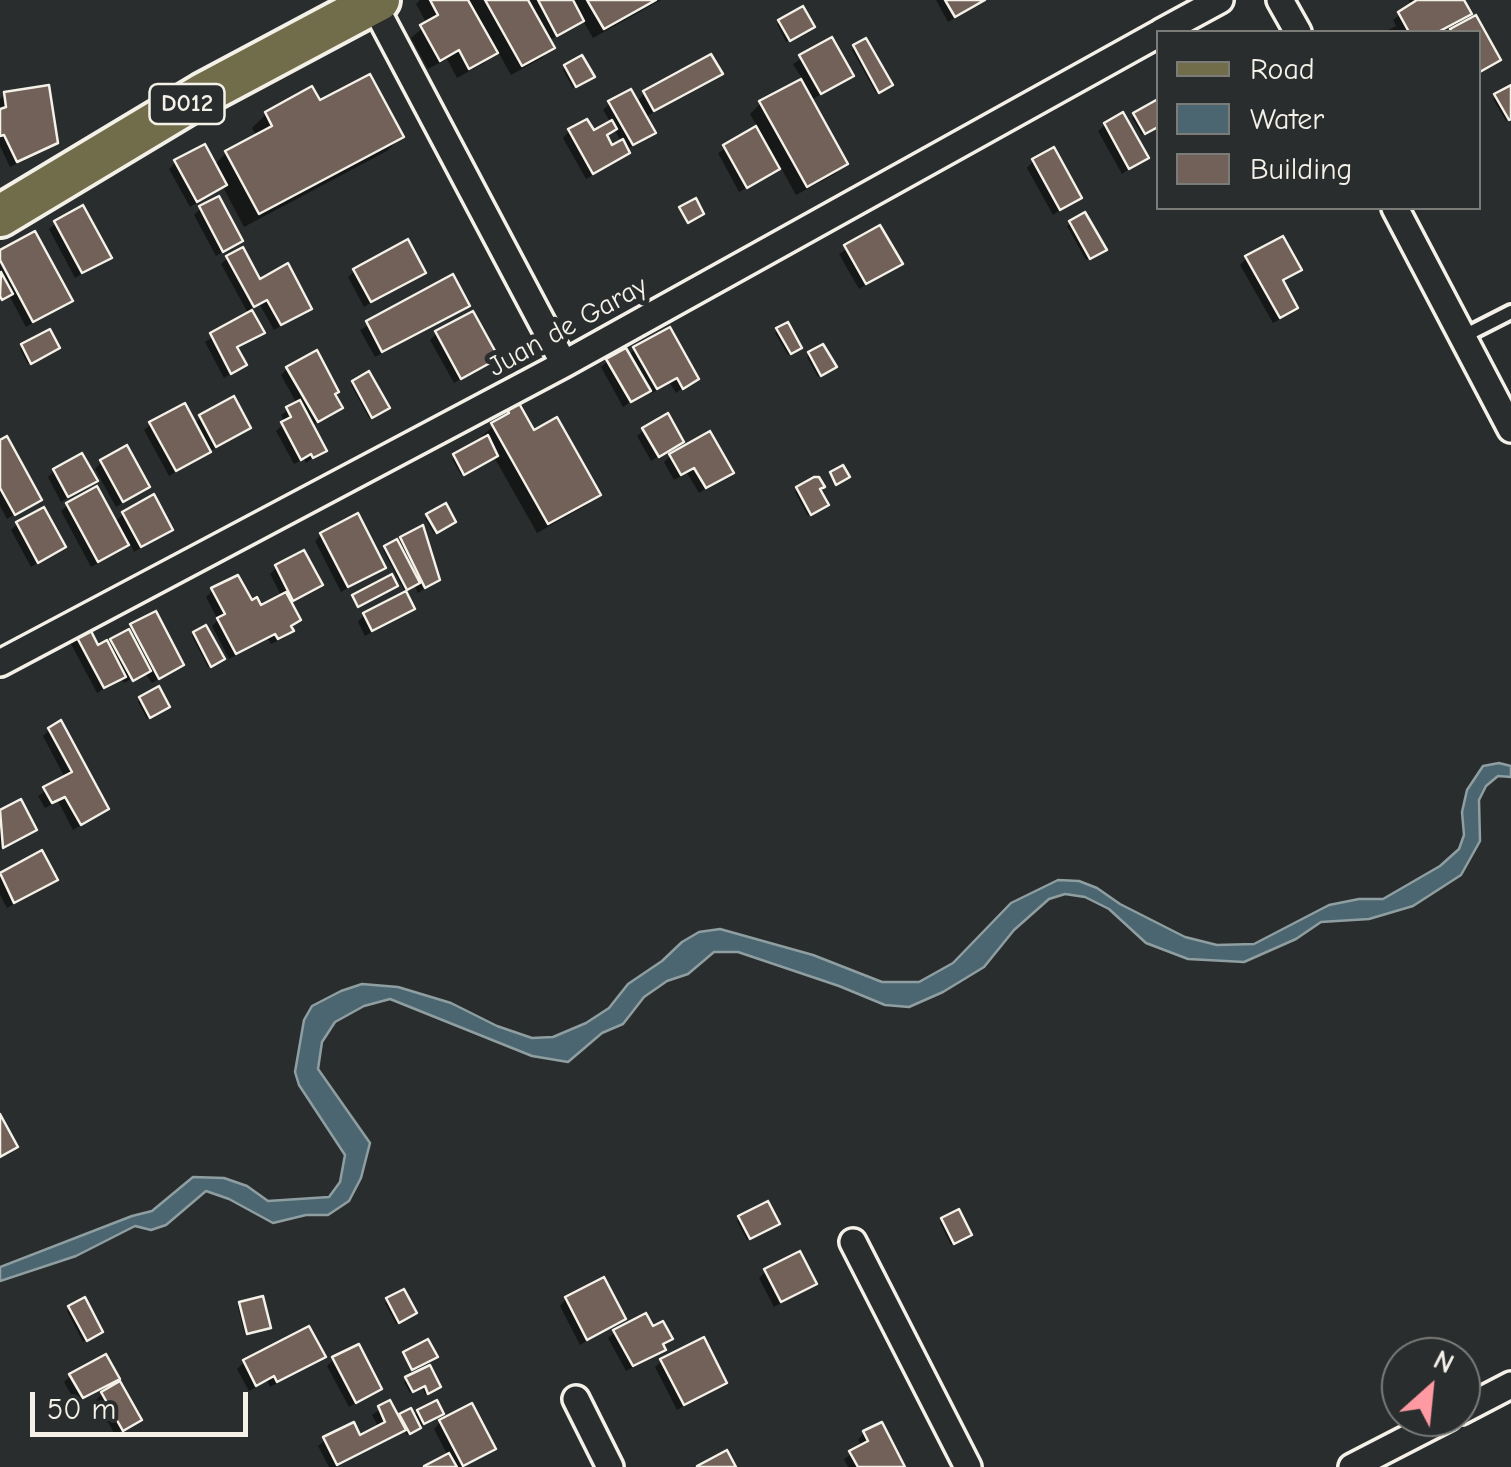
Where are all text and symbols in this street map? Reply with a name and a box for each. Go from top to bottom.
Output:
legend [1156,30,1481,210]
text: Road [1250,52,1315,87]
road number: D012 [150,84,224,124]
text: Water [1250,102,1324,137]
text: Building [1250,152,1353,187]
street label: Juan de Garay [483,269,653,385]
north arrow [1381,1337,1481,1437]
text: N [1428,1344,1459,1380]
scale bar [35,1372,252,1434]
text: 50 m [47,1392,116,1427]

